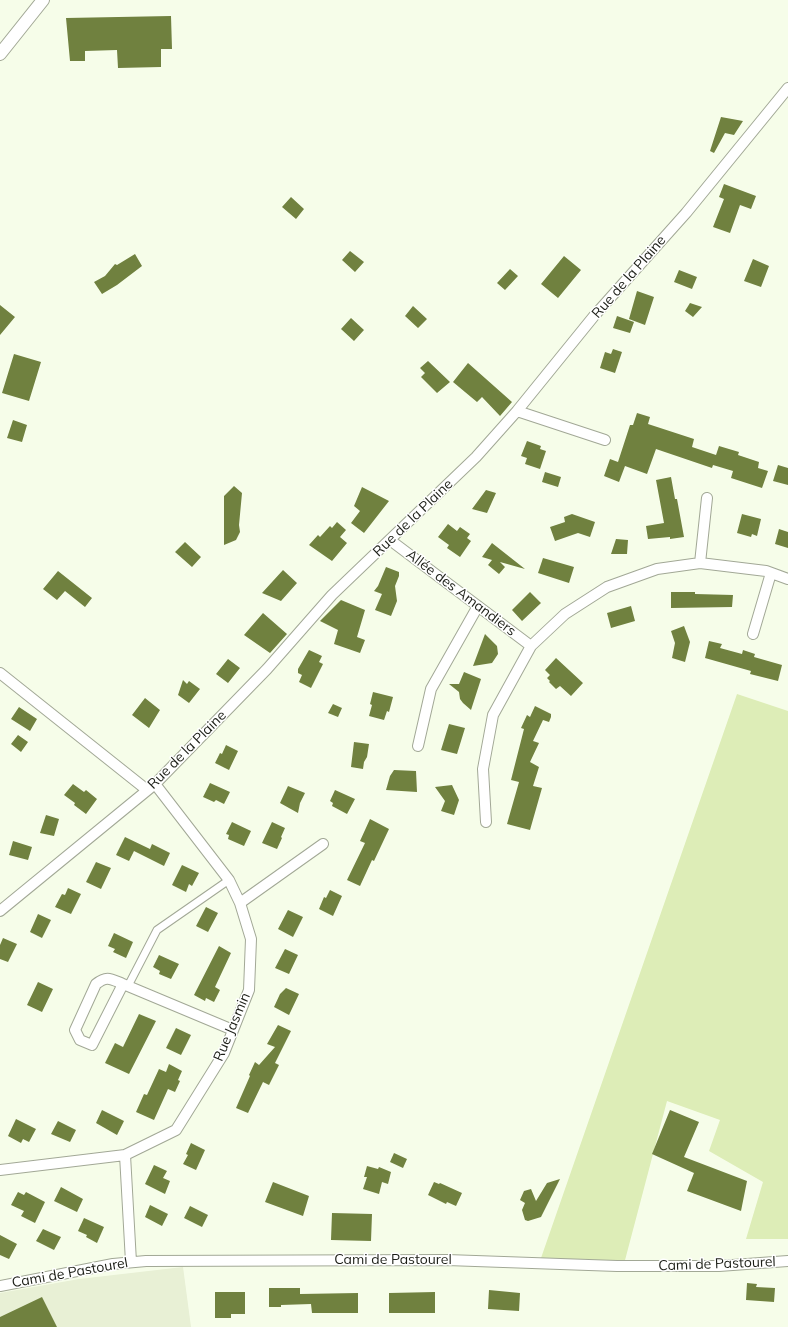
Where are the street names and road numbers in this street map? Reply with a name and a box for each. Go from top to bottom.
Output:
street label: Rue de la Plaine [589,232,669,322]
street label: Rue de la Plaine [370,476,456,560]
street label: Allée des Amandiers [403,546,519,640]
street label: Rue de la Plaine [144,707,230,793]
street label: Rue Jasmin [210,990,254,1064]
street label: Cami de Pastourel [334,1252,452,1268]
street label: Cami de Pastourel [658,1254,776,1274]
street label: Cami de Pastourel [11,1255,129,1291]

